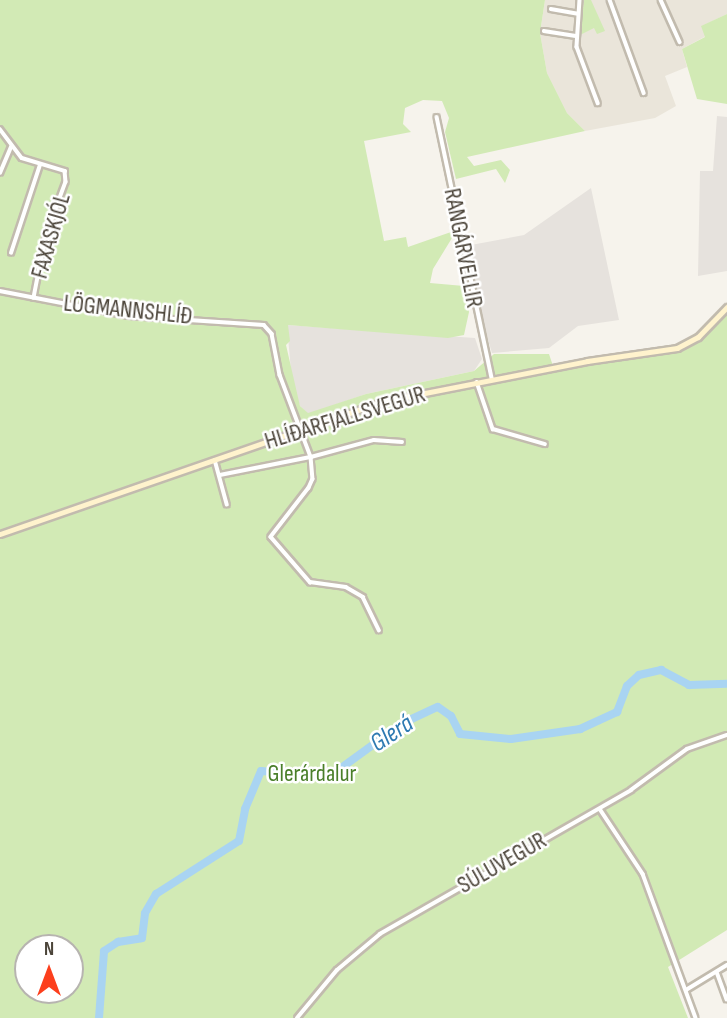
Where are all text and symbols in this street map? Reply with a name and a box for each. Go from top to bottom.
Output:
street label: RANGÁRVELLIR [437,186,489,310]
street label: FAXASKJÓL [25,190,77,282]
street label: LÖGMANNSHLÍÐ [62,289,194,331]
street label: HLÍÐARFJALLSVEGUR [261,380,429,456]
water label: Glerá [365,709,419,759]
park label: Glerárdalur [267,760,357,788]
street label: SÚLUVEGUR [452,826,552,900]
north arrow [14,934,84,1004]
text: N [44,938,54,961]

